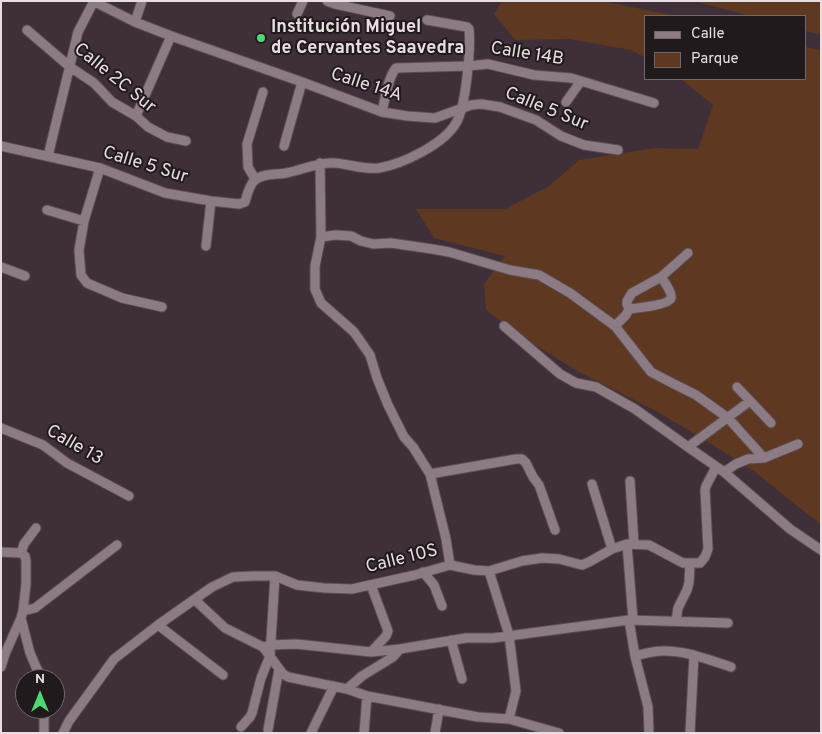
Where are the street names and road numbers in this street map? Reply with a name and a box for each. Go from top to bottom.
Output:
street label: Calle 2C Sur [69,39,159,119]
street label: Calle 14B [489,39,565,71]
street label: Calle 14A [328,64,404,108]
street label: Calle 5 Sur [501,84,591,136]
street label: Calle 5 Sur [100,143,190,189]
street label: Calle 13 [42,421,106,471]
street label: Calle 10S [364,541,440,579]

